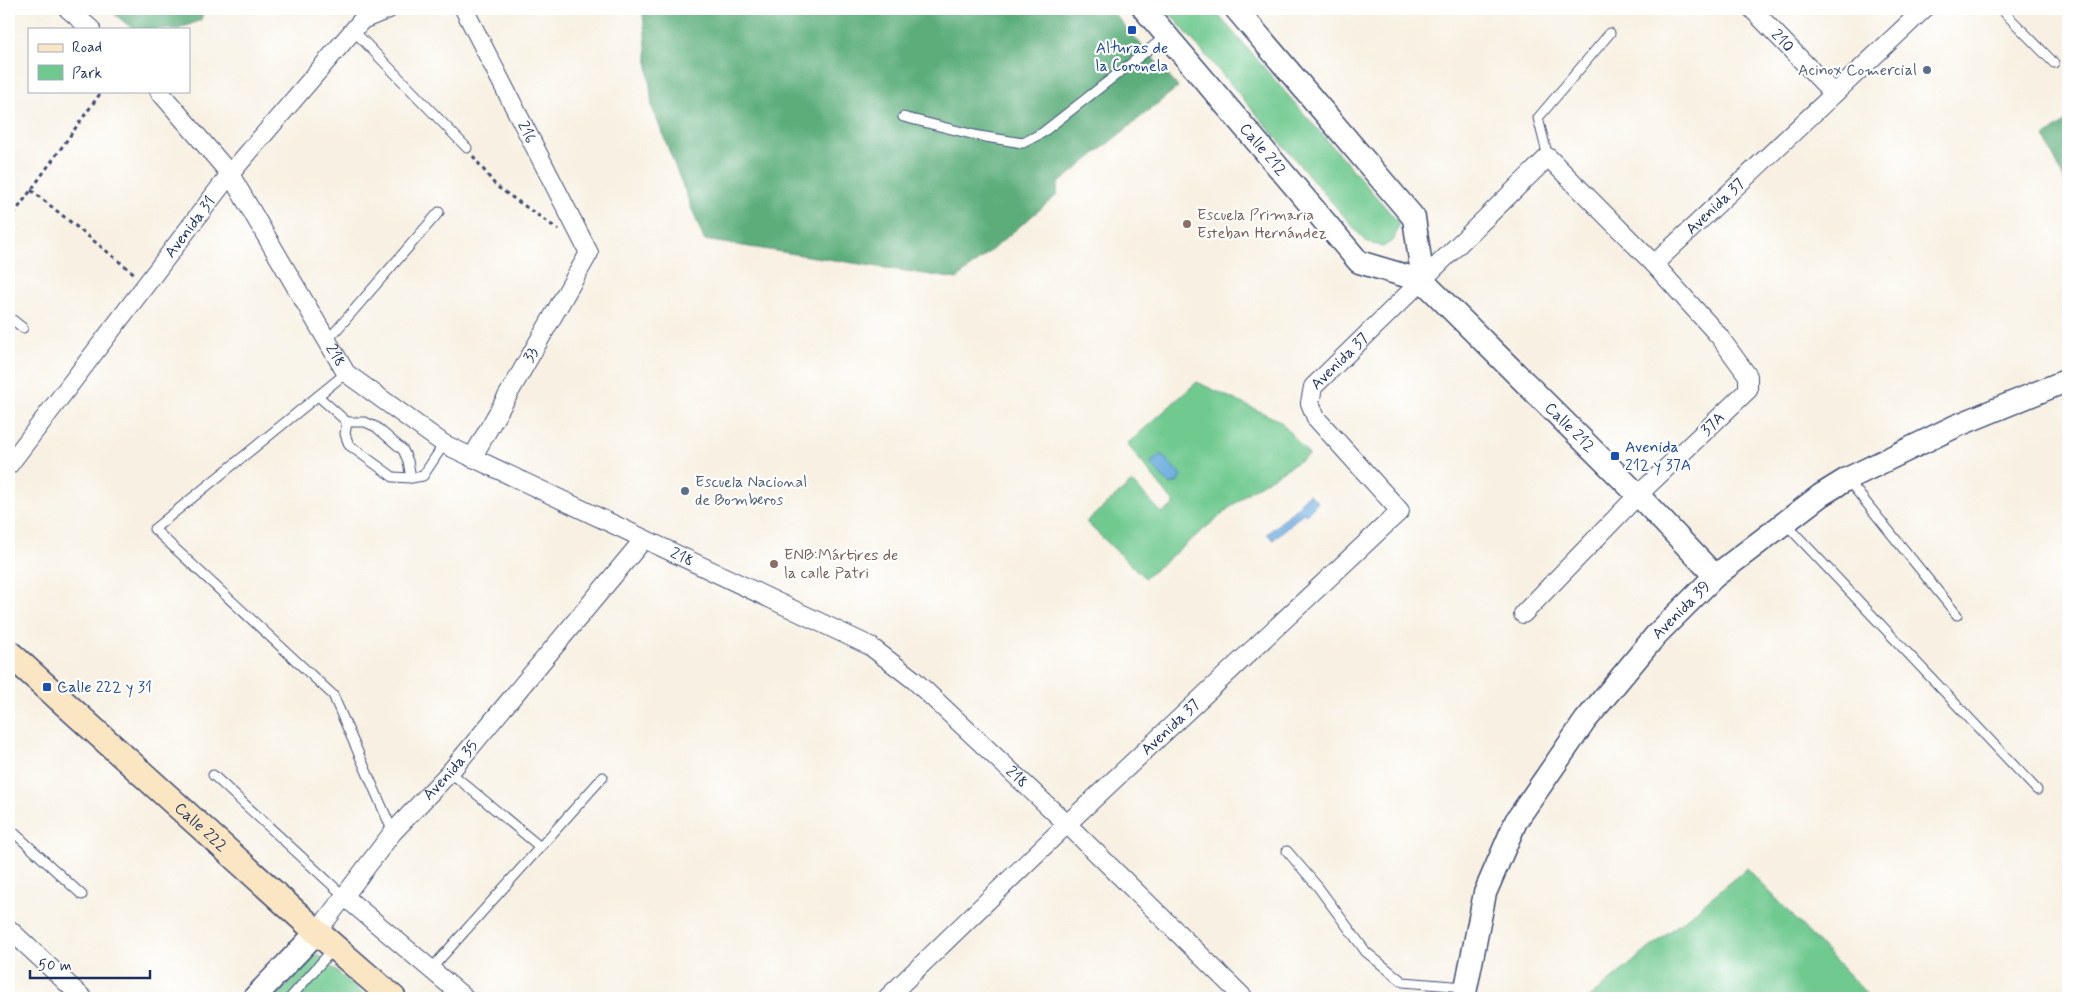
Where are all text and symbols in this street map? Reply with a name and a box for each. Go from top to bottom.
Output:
marker: Alturas de la Coronela [1126,24,1138,36]
street label: 210 [1767,25,1799,57]
legend [28,28,190,92]
text: Road [72,38,102,58]
place label: Alturas de la Coronela [1096,38,1169,77]
place label: Acinox Comercial [1798,60,1917,81]
text: Park [72,64,102,84]
marker: Acinox Comercial [1921,64,1933,76]
street label: 216 [512,117,541,147]
street label: Calle 212 [1235,118,1292,180]
street label: Avenida 37 [1681,173,1749,239]
street label: Avenida 31 [160,192,220,262]
place label: Escuela Primaria Esteban Hernández [1197,205,1327,244]
marker: Escuela Primaria Esteban Hernández [1181,218,1193,230]
street label: Avenida 37 [1306,328,1373,394]
street label: 218 [321,340,351,371]
street label: 33 [518,343,544,366]
street label: Calle 212 [1540,398,1600,457]
street label: 37A [1696,408,1730,440]
place label: Avenida 212 y 37A [1625,437,1691,476]
marker: Avenida 212 y 37A [1609,450,1621,462]
place label: Escuela Nacional de Bomberos [695,472,807,511]
marker: Escuela Nacional de Bomberos [679,485,691,497]
street label: 218 [667,542,697,571]
place label: ENB:Mártires de la calle Patri [784,545,898,584]
marker: ENB:Mártires de la calle Patri [768,558,780,570]
street label: Avenida 39 [1647,576,1715,644]
place label: Calle 222 y 31 [57,677,152,698]
marker: Calle 222 y 31 [41,681,53,693]
street label: Avenida 37 [1136,694,1204,760]
street label: Avenida 35 [418,736,483,805]
street label: 218 [1001,761,1033,793]
street label: Calle 222 [170,797,232,857]
scale bar [30,947,150,979]
text: 50 m [38,956,72,976]

